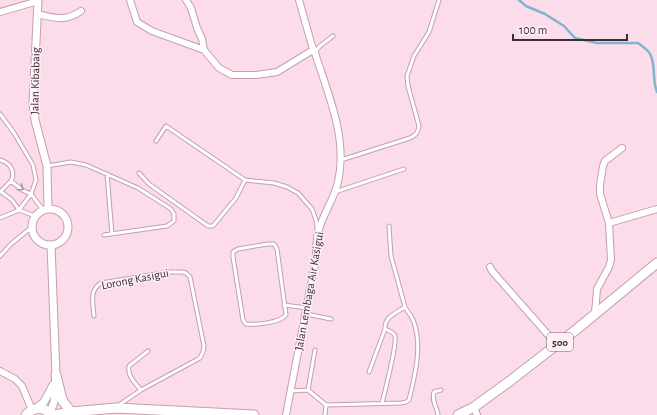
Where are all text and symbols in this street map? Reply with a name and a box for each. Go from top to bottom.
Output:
scale bar [513,16,627,42]
text: 100 m [519,24,547,36]
street label: Jalan Kibabaig [28,47,42,115]
one-way arrow [16,183,23,190]
street label: Jalan Lembaga Air Kasigui [293,231,325,351]
street label: Lorong Kasigui [100,267,170,291]
road number: 500 [547,333,573,351]

